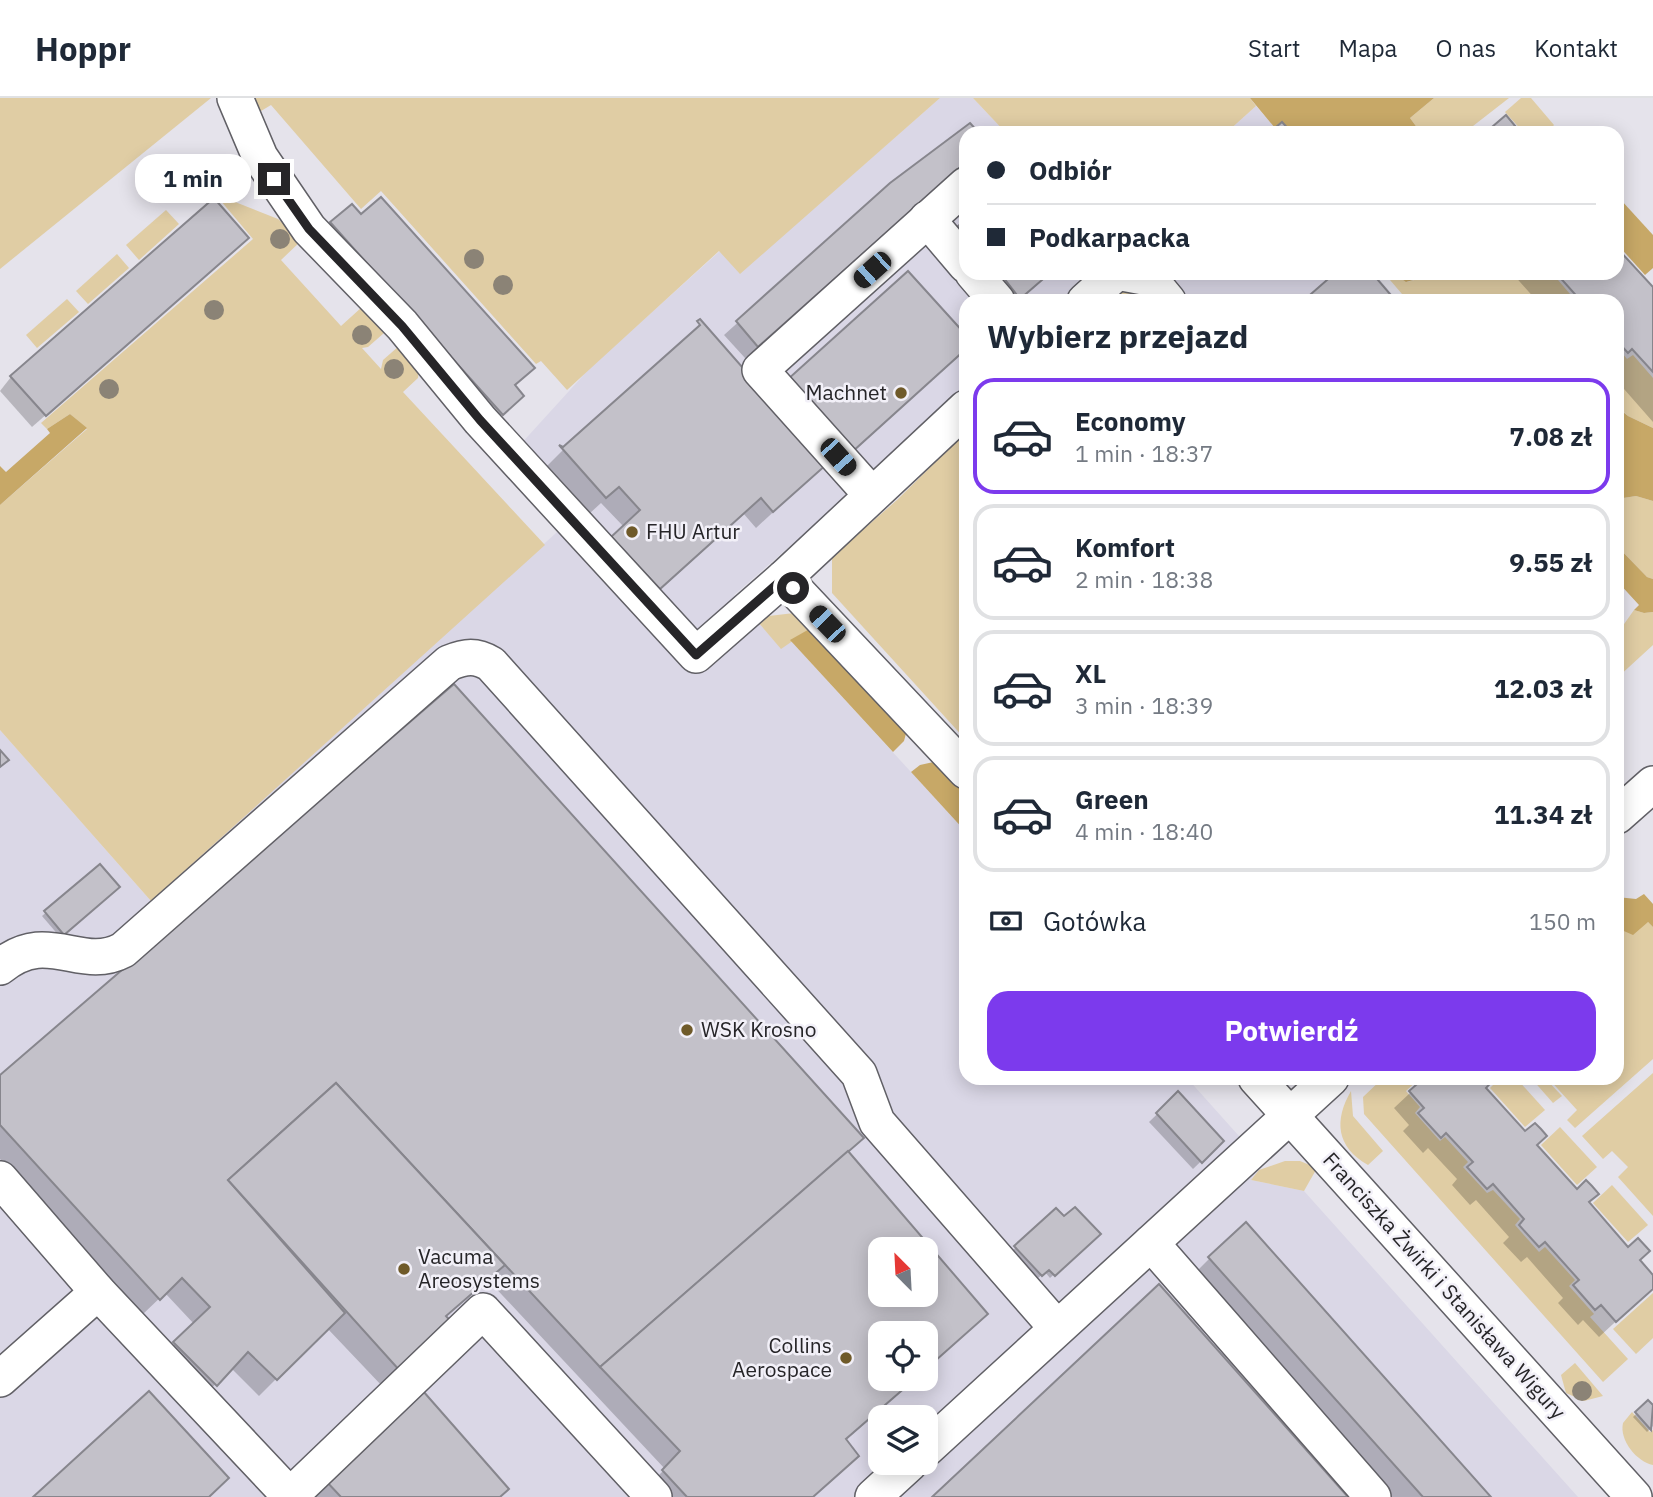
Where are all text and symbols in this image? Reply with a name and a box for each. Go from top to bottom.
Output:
text: Hoppr [35,27,131,70]
text: Start [1248,32,1300,64]
text: Mapa [1338,32,1397,64]
text: O nas [1435,32,1496,64]
text: Kontakt [1534,32,1618,64]
text: Odbiór [1029,153,1112,187]
callout: 1 min [134,154,250,204]
text: 1 min [163,163,223,193]
route end [258,163,290,195]
text: Podkarpacka [1029,220,1190,254]
car [850,248,895,292]
text: Wybierz przejazd [987,315,1249,357]
place label: Machnet [805,378,887,406]
marker: Machnet [893,385,909,401]
text: Economy [1075,404,1186,438]
icon: car [991,405,1054,468]
text: 7.08 zł [1509,419,1592,453]
car [817,434,860,480]
text: 1 min · 18:37 [1075,438,1213,468]
place label: FHU Artur [646,517,740,545]
marker: FHU Artur [624,524,640,540]
text: Komfort [1075,530,1175,564]
icon: car [991,531,1054,594]
text: 9.55 zł [1509,545,1592,579]
text: 2 min · 18:38 [1075,564,1213,594]
route start [777,572,809,604]
car [805,602,850,646]
text: XL [1075,656,1106,690]
icon: car [991,657,1054,720]
text: 12.03 zł [1494,671,1592,705]
text: 3 min · 18:39 [1075,690,1213,720]
text: Green [1075,782,1149,816]
icon: car [991,783,1054,846]
text: 11.34 zł [1494,797,1592,831]
text: 4 min · 18:40 [1075,816,1213,846]
icon: cash [987,902,1025,940]
text: Gotówka [1043,904,1147,938]
text: 150 m [1529,906,1596,936]
button: Potwierdź [987,991,1596,1071]
place label: WSK Krosno [701,1015,817,1043]
marker: WSK Krosno [679,1022,695,1038]
street label: Franciszka Żwirki i Stanisława Wigury [1317,1146,1573,1425]
north arrow [868,1237,938,1307]
map controls [868,1237,938,1475]
place label: Vacuma Areosystems [418,1242,540,1294]
marker: Vacuma Areosystems [396,1261,412,1277]
button: locate [868,1321,938,1391]
place label: Collins Aerospace [732,1331,832,1383]
marker: Collins Aerospace [838,1350,854,1366]
button: layers [868,1405,938,1475]

